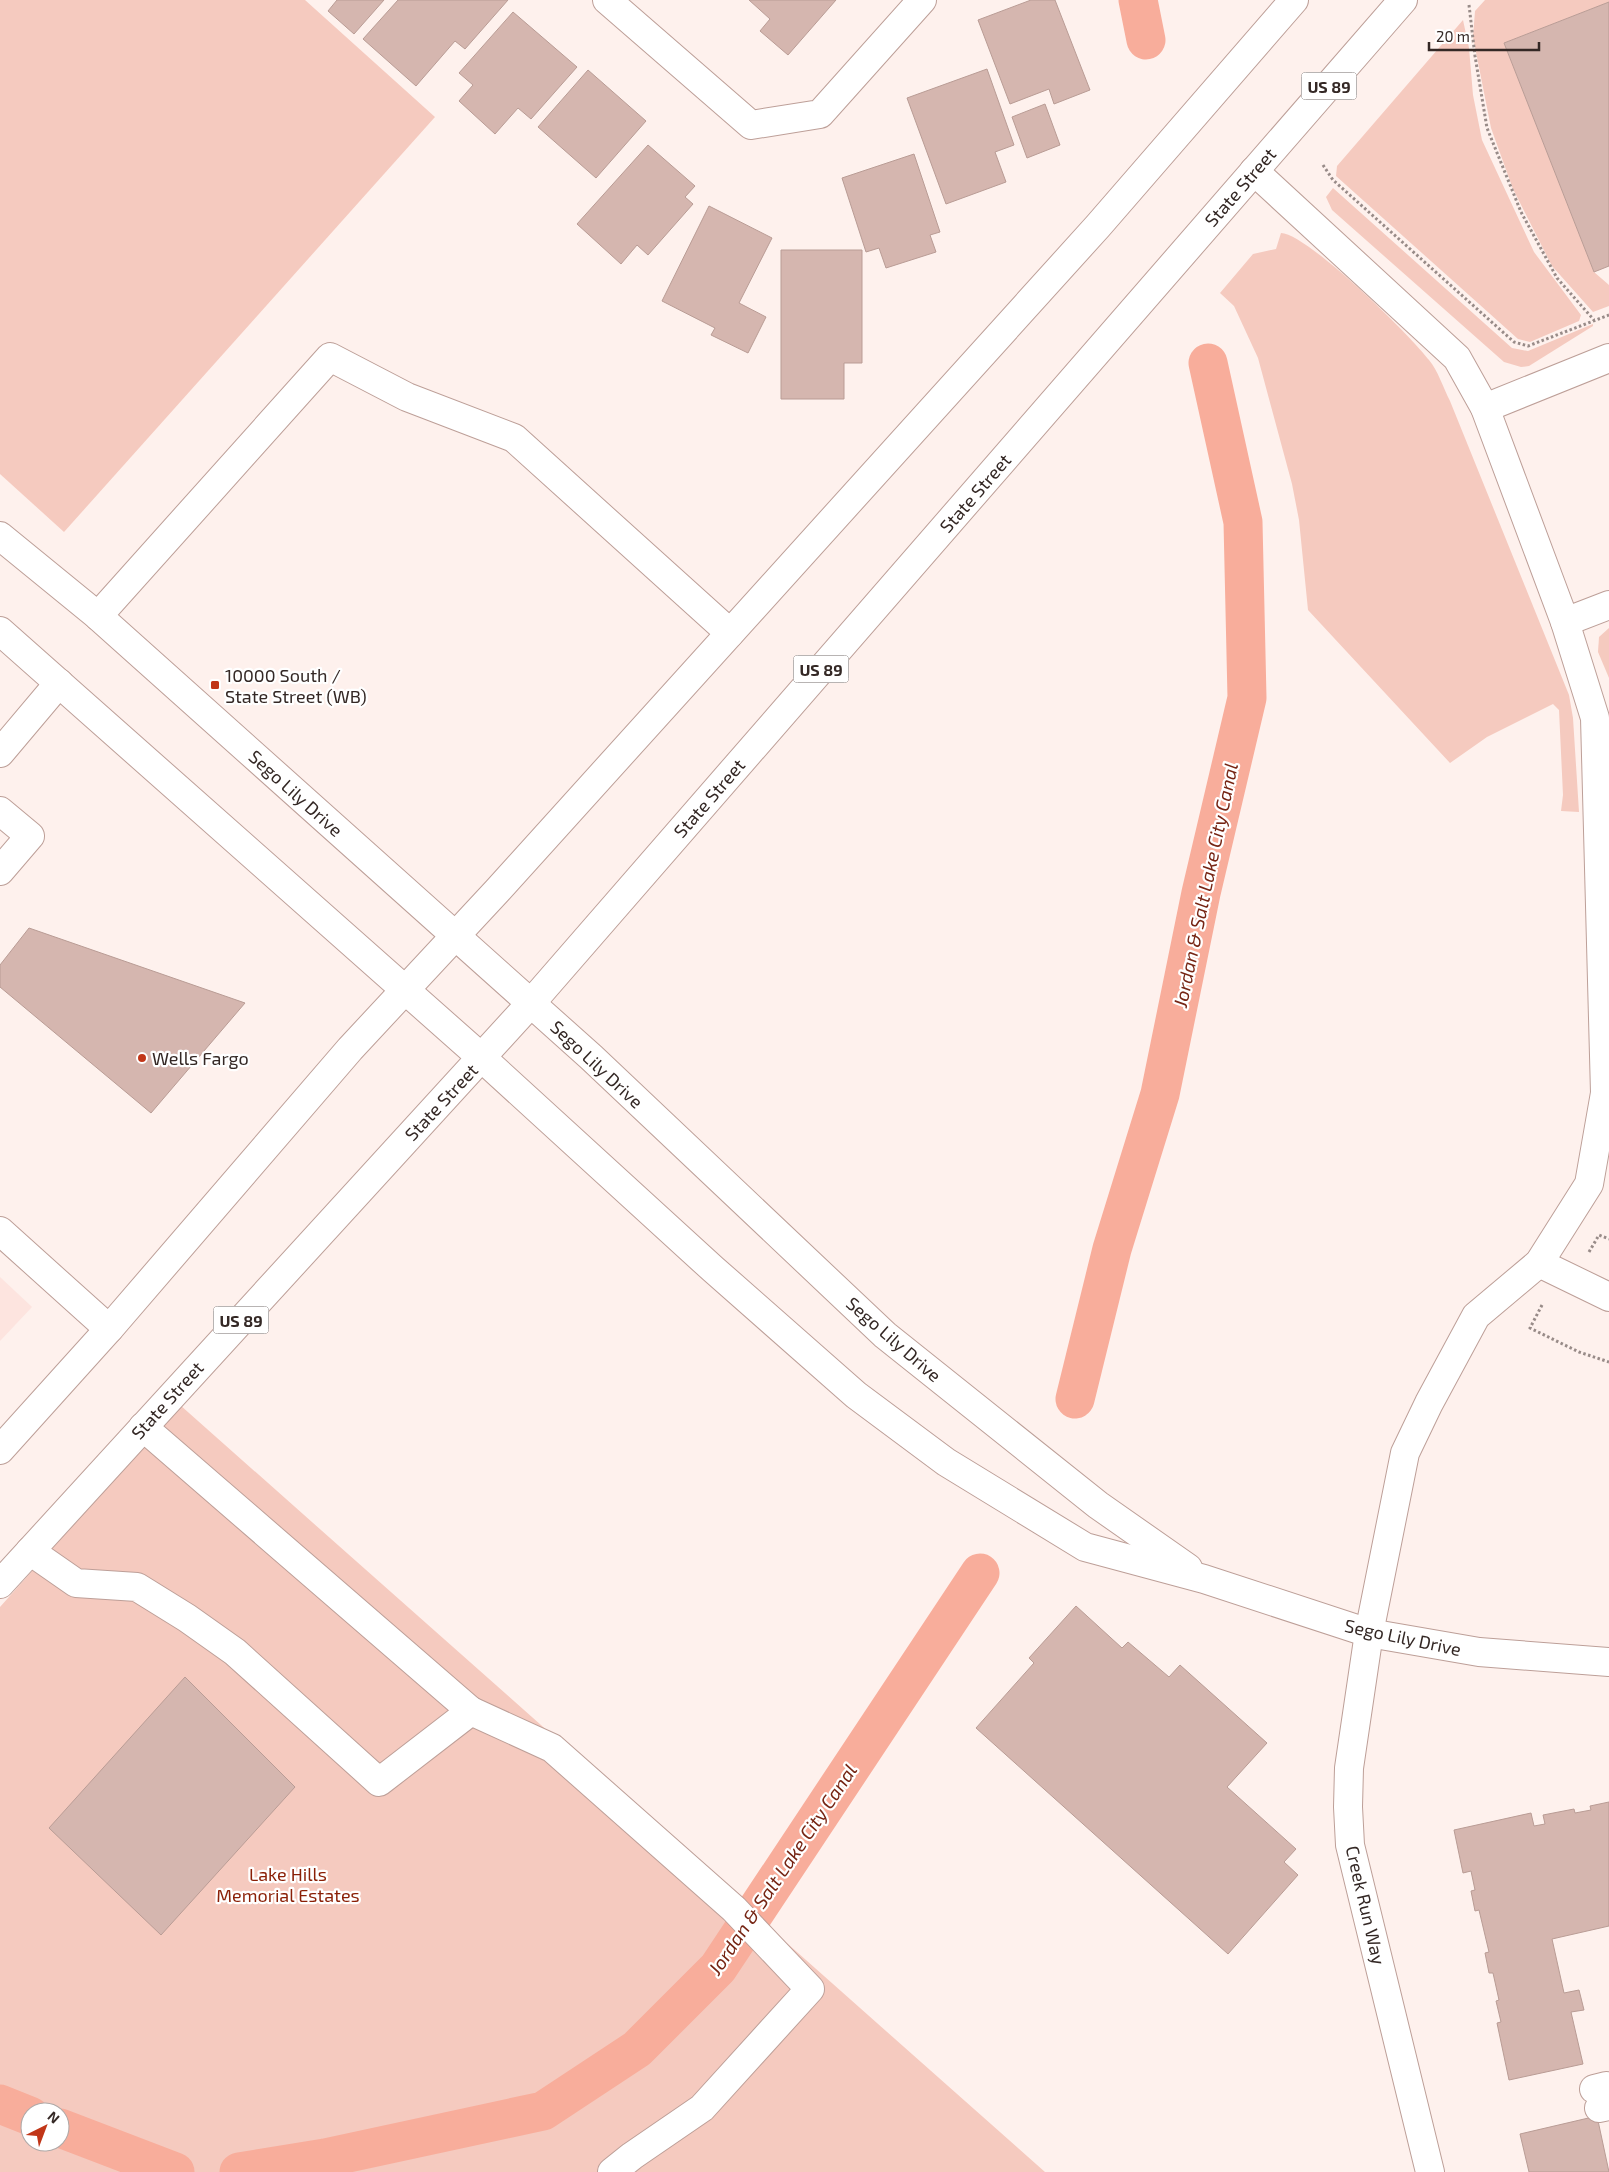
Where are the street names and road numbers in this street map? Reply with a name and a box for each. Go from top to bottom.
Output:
road number: US 89 [1302,72,1356,100]
street label: State Street [1200,143,1280,231]
street label: State Street [935,449,1015,537]
road number: US 89 [794,656,848,682]
street label: Sego Lily Drive [245,745,347,841]
street label: State Street [669,754,749,842]
street label: Sego Lily Drive [546,1016,648,1112]
street label: State Street [400,1059,482,1145]
street label: Sego Lily Drive [842,1292,946,1386]
road number: US 89 [214,1306,268,1334]
street label: State Street [126,1356,208,1444]
street label: Sego Lily Drive [1343,1614,1463,1660]
street label: Creek Run Way [1342,1843,1390,1967]

